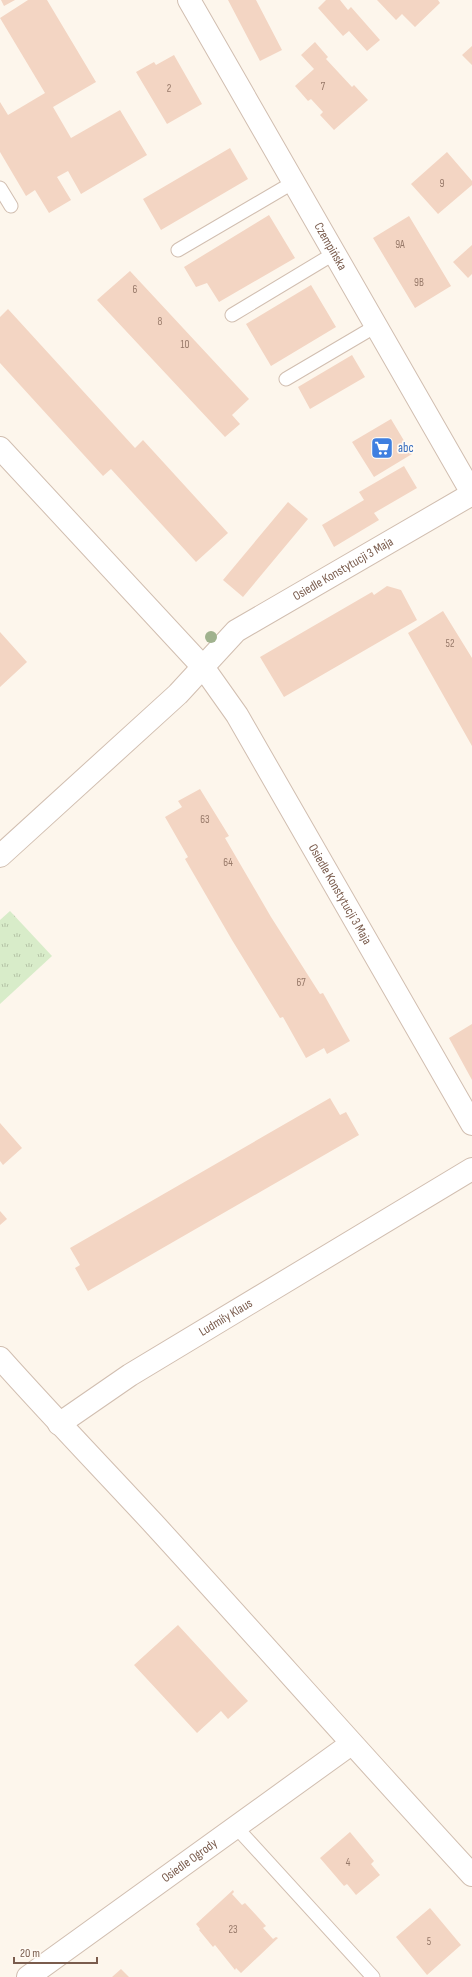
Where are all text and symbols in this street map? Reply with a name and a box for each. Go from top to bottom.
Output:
house number: 7 [321,80,326,93]
house number: 2 [167,82,172,95]
house number: 9 [440,177,445,190]
street label: Czempińska [310,220,350,273]
house number: 9A [395,238,405,251]
house number: 9B [414,276,424,289]
house number: 6 [133,283,138,296]
house number: 8 [158,315,163,328]
house number: 10 [181,338,189,351]
supermarket icon: abc [369,435,395,461]
place label: abc [398,440,414,456]
street label: Osiedle Konstytucji 3 Maja [290,534,396,604]
house number: 52 [446,637,455,650]
house number: 63 [200,813,210,826]
street label: Osiedle Konstytucji 3 Maja [305,841,375,947]
house number: 64 [223,856,233,869]
house number: 67 [296,976,306,989]
street label: Ludmiły Klaus [196,1295,256,1340]
street label: Osiedle Ogrody [158,1835,220,1886]
house number: 4 [346,1856,351,1869]
house number: 23 [228,1923,238,1936]
house number: 5 [427,1935,431,1948]
scale bar [14,1939,97,1965]
text: 20 m [20,1946,40,1961]

